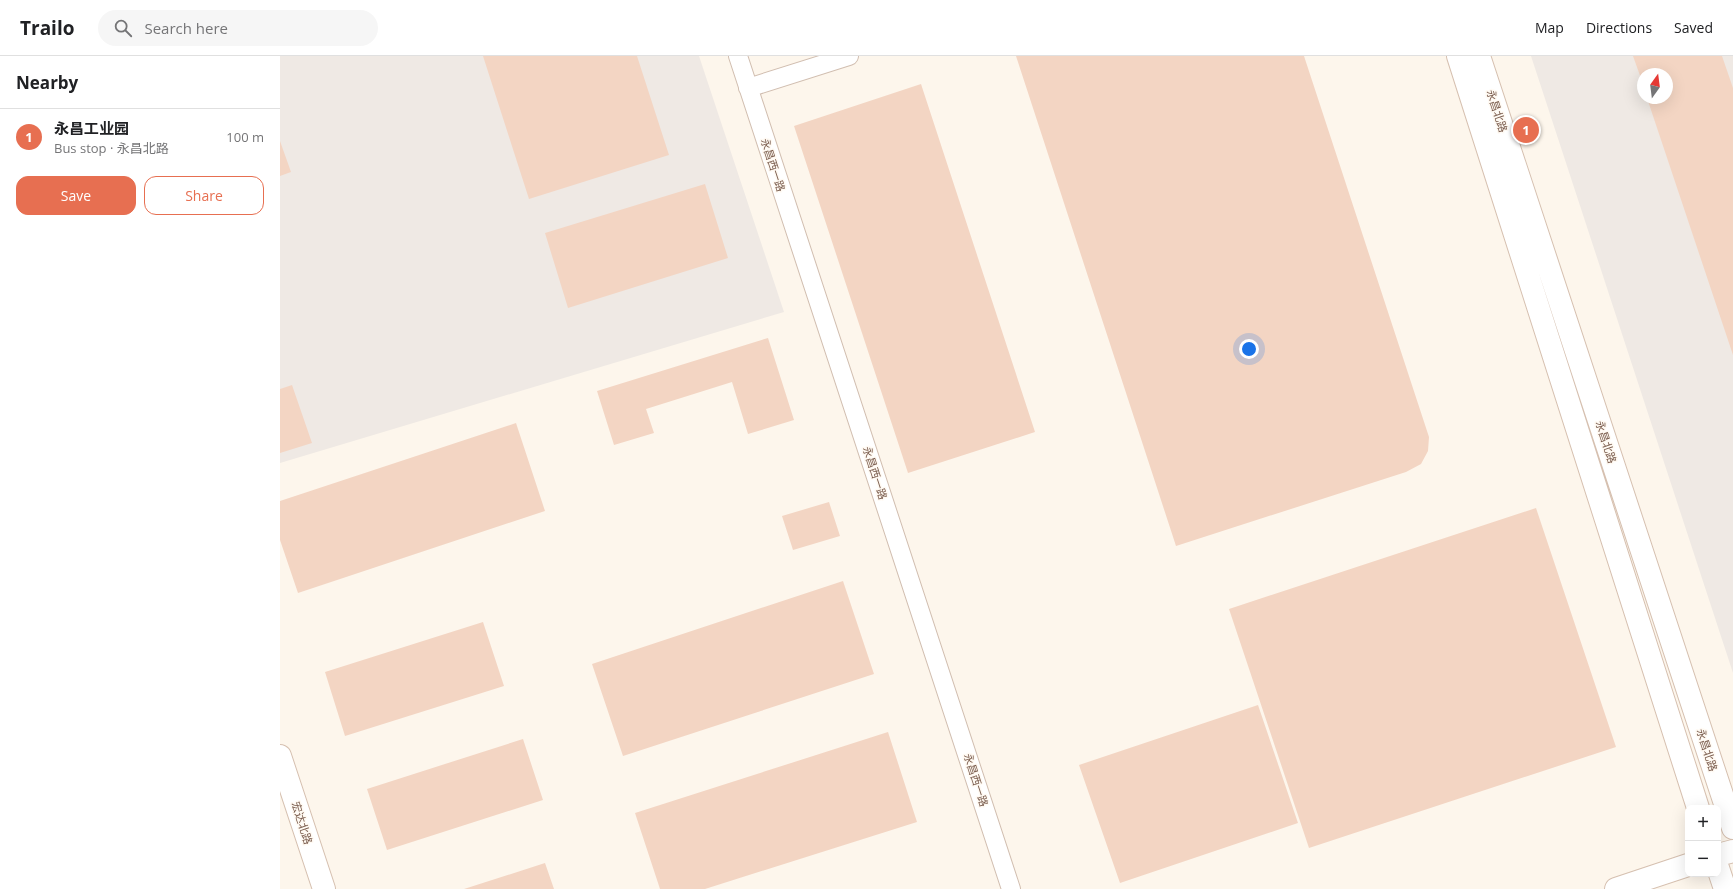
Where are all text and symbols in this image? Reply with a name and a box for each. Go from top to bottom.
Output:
search box [98,10,378,46]
text: Trailo [20,15,74,41]
icon: search [112,17,134,39]
text: Search here [144,18,228,38]
text: Map [1535,18,1564,37]
text: Directions [1586,18,1652,37]
text: Saved [1674,18,1713,37]
north arrow [1637,68,1673,104]
text: Nearby [16,71,78,94]
street label: 永昌北路 [1484,88,1511,134]
pin: 1 [1513,115,1539,145]
text: 永昌工业园 [54,118,129,138]
text: 1 [25,128,33,146]
text: 100 m [226,128,264,146]
street label: 永昌西一路 [758,136,789,193]
text: Bus stop · 永昌北路 [54,139,169,157]
button: Save [16,176,136,215]
button: Share [144,176,264,215]
your location [1239,339,1259,359]
street label: 永昌北路 [1593,419,1620,465]
street label: 永昌西一路 [860,444,891,501]
street label: 永昌北路 [1694,727,1721,773]
street label: 永昌西一路 [961,751,992,808]
street label: 宏达北路 [289,800,316,846]
map controls [1685,805,1721,877]
button: + [1685,805,1721,841]
button: − [1685,841,1721,877]

